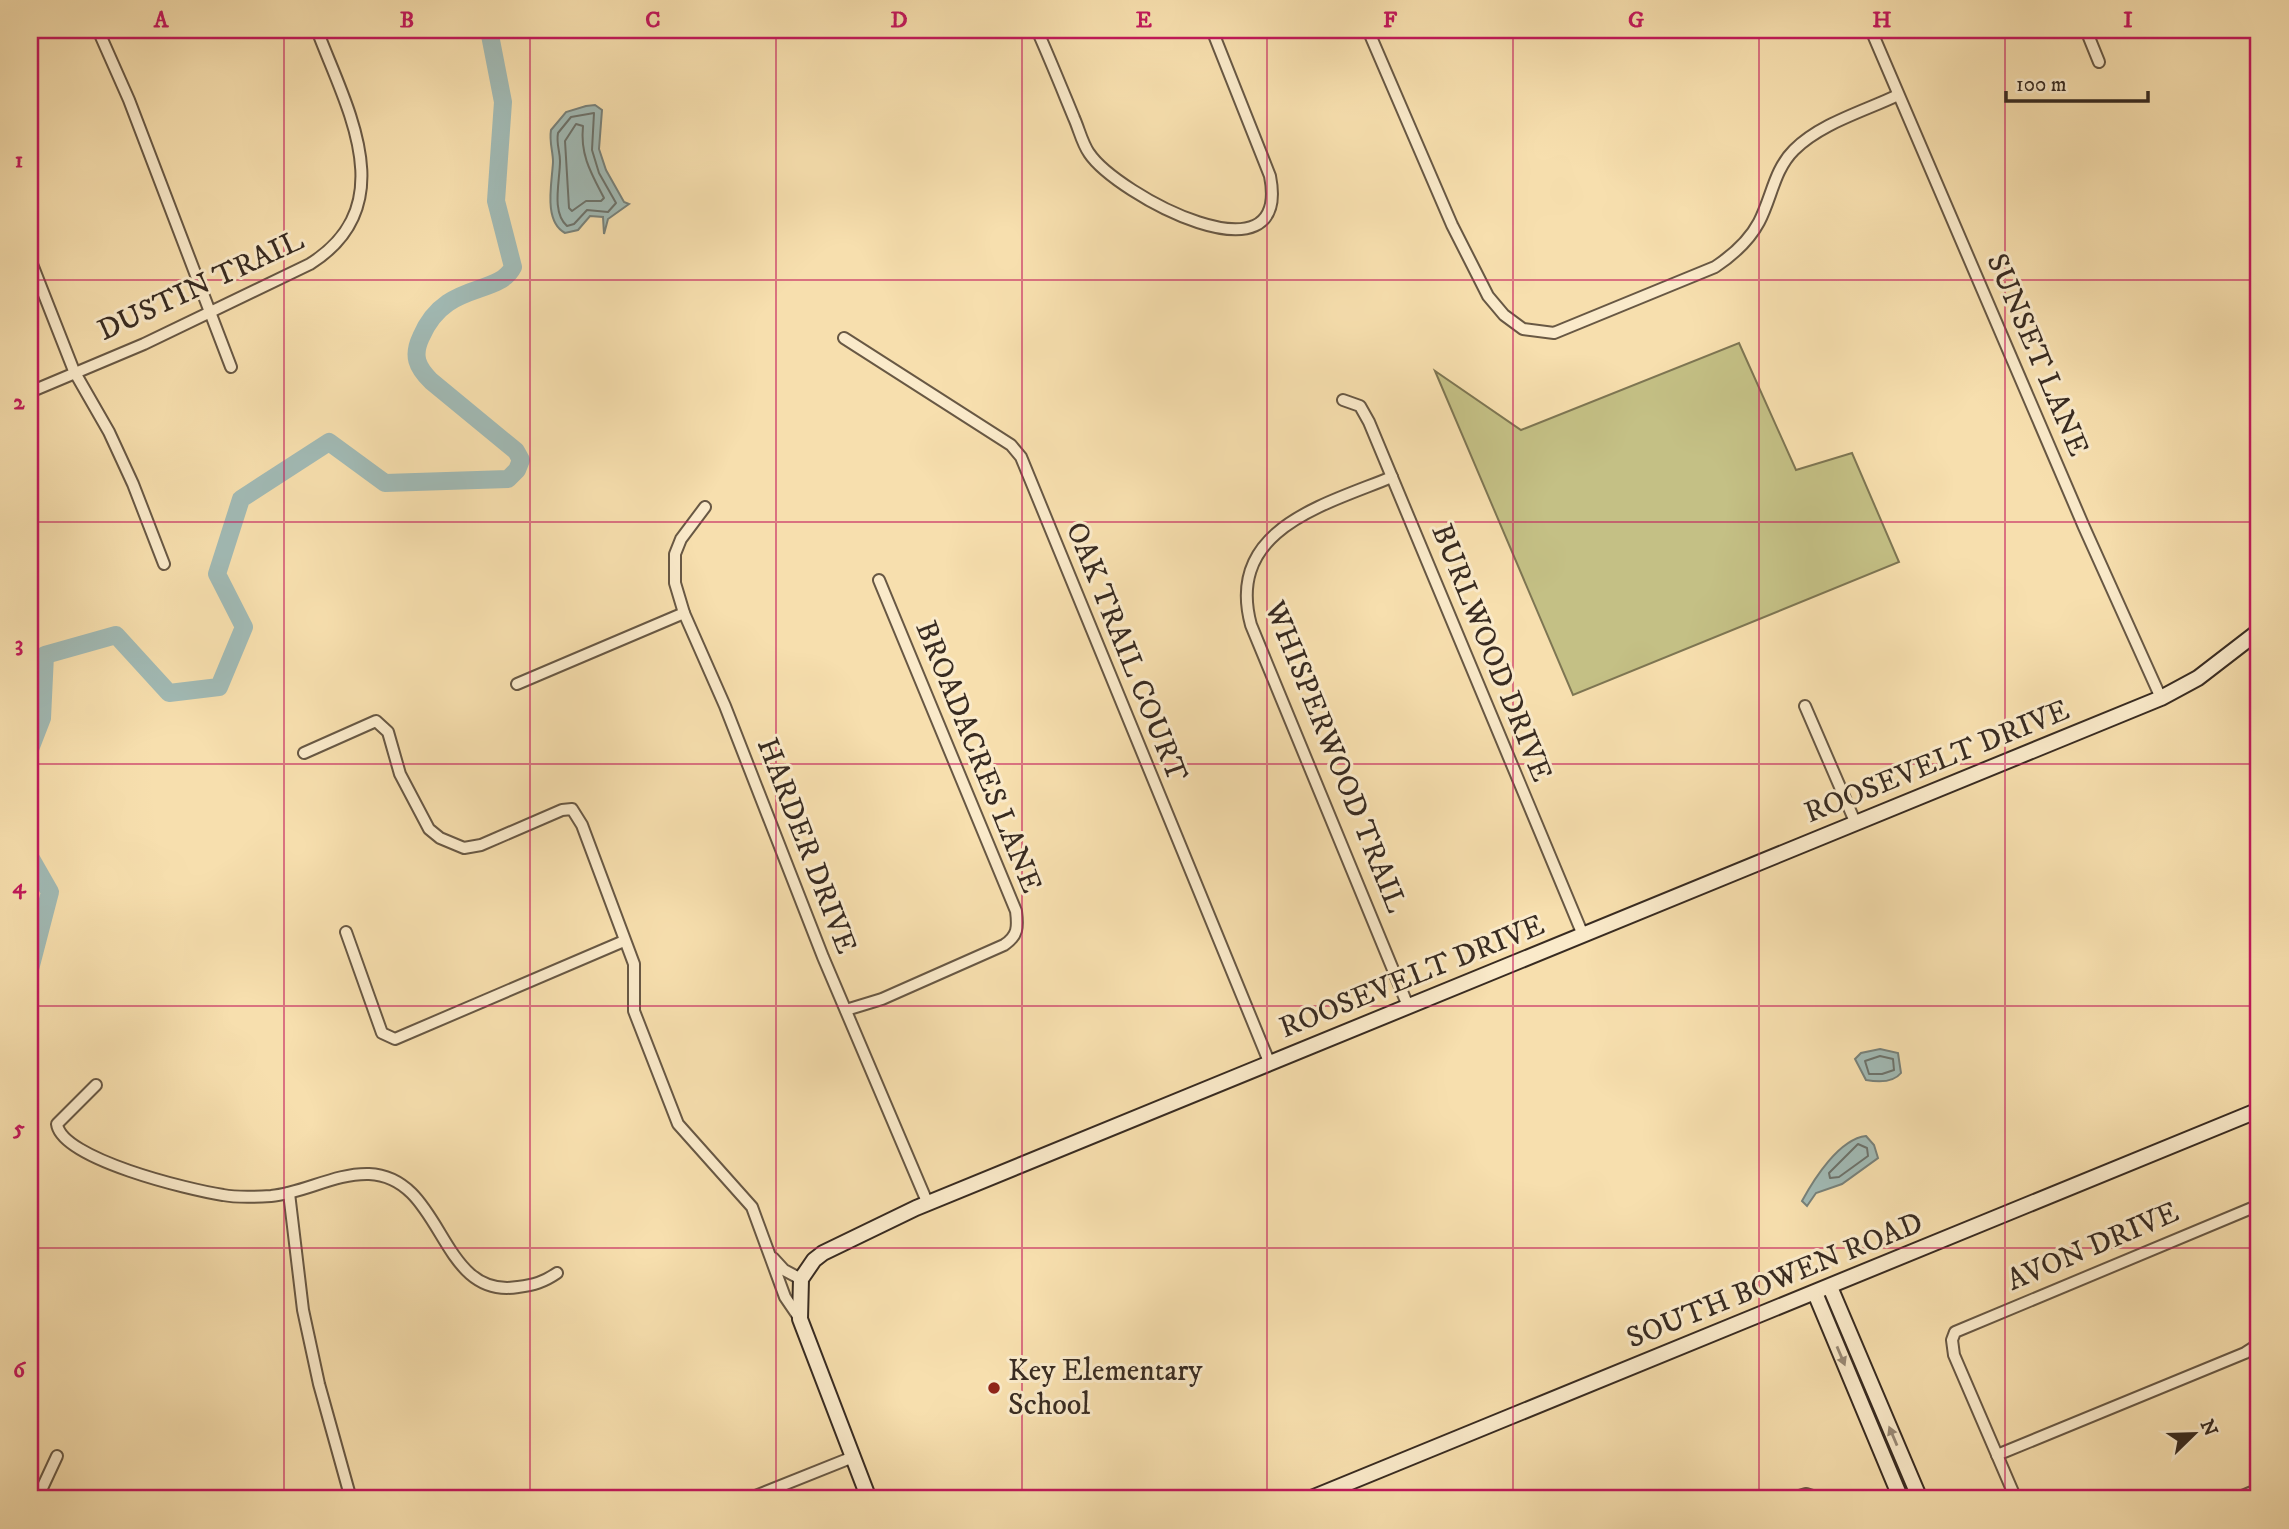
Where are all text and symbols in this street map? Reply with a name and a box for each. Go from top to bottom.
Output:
text: A [153,6,170,35]
text: B [400,6,414,35]
text: C [645,6,661,35]
text: D [890,6,908,35]
text: E [1136,6,1152,35]
text: F [1383,6,1398,35]
text: G [1628,6,1644,35]
text: H [1872,6,1892,35]
text: I [2123,6,2133,35]
scale bar [2006,60,2147,104]
text: 100 m [2016,72,2067,98]
text: 1 [15,146,23,175]
street label: DUSTIN TRAIL [92,222,310,350]
street label: SUNSET LANE [1978,248,2096,462]
text: 2 [13,388,25,417]
street label: OAK TRAIL COURT [1057,517,1195,787]
street label: BURLWOOD DRIVE [1422,519,1560,787]
street label: WHISPERWOOD TRAIL [1255,595,1415,918]
street label: BROADACRES LANE [907,616,1049,898]
text: 3 [15,630,23,659]
street label: ROOSEVELT DRIVE [1799,692,2075,832]
street label: HARDER DRIVE [748,733,864,959]
text: 4 [12,872,27,901]
street label: ROOSEVELT DRIVE [1274,907,1550,1047]
text: 5 [12,1114,25,1143]
street label: AVON DRIVE [2001,1194,2185,1300]
street label: SOUTH BOWEN ROAD [1621,1205,1929,1357]
one-way arrow [1836,1346,1847,1367]
place label: Key Elementary School [1008,1353,1203,1424]
text: 6 [13,1356,27,1385]
marker: Key Elementary School [986,1380,1002,1396]
north arrow [2160,1400,2230,1470]
text: N [2195,1416,2222,1440]
one-way arrow [1887,1426,1898,1447]

